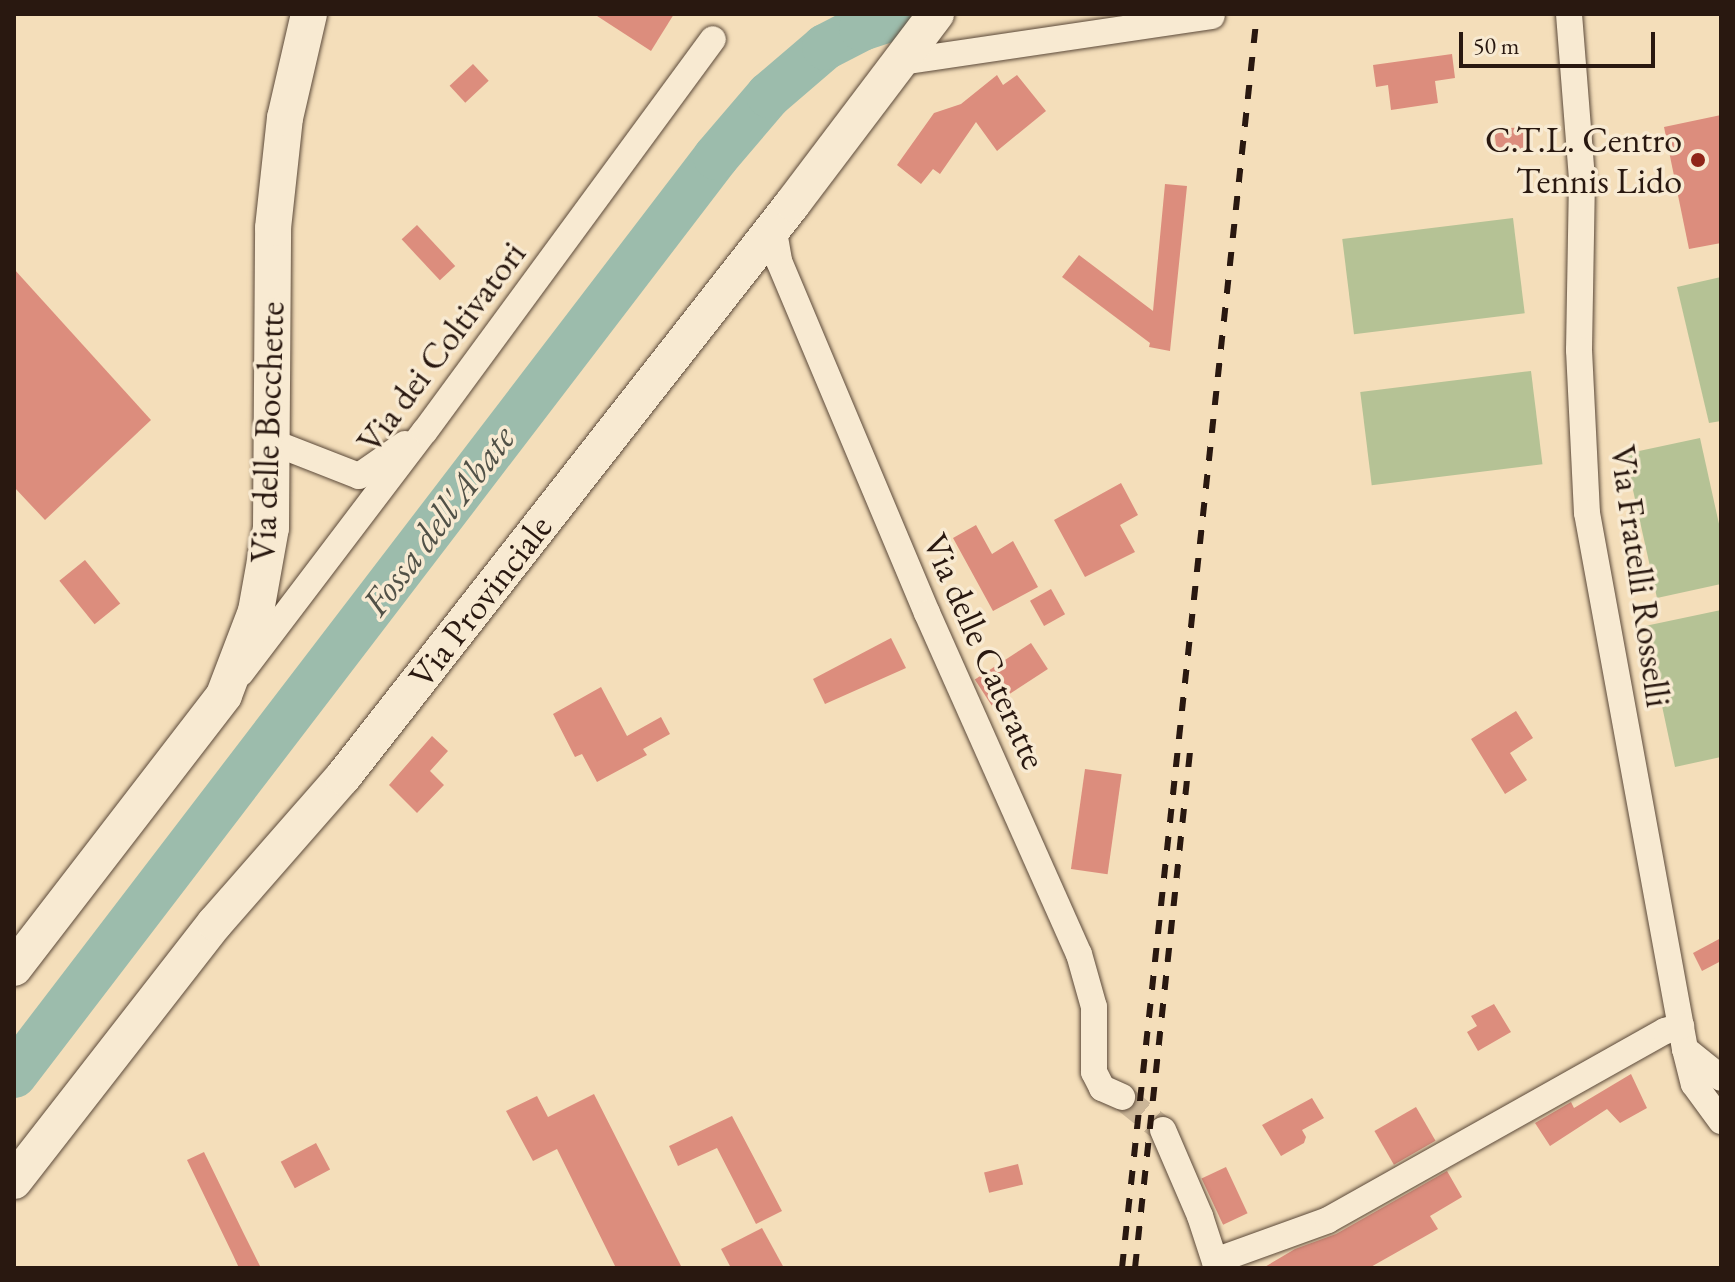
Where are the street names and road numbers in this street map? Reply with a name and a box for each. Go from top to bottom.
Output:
street label: Via dei Coltivatori [348,233,534,461]
street label: Via delle Bocchette [241,301,293,563]
street label: Via Fratelli Rosselli [1601,442,1681,710]
street label: Via Provinciale [399,506,561,696]
street label: Via delle Cateratte [914,527,1056,775]

